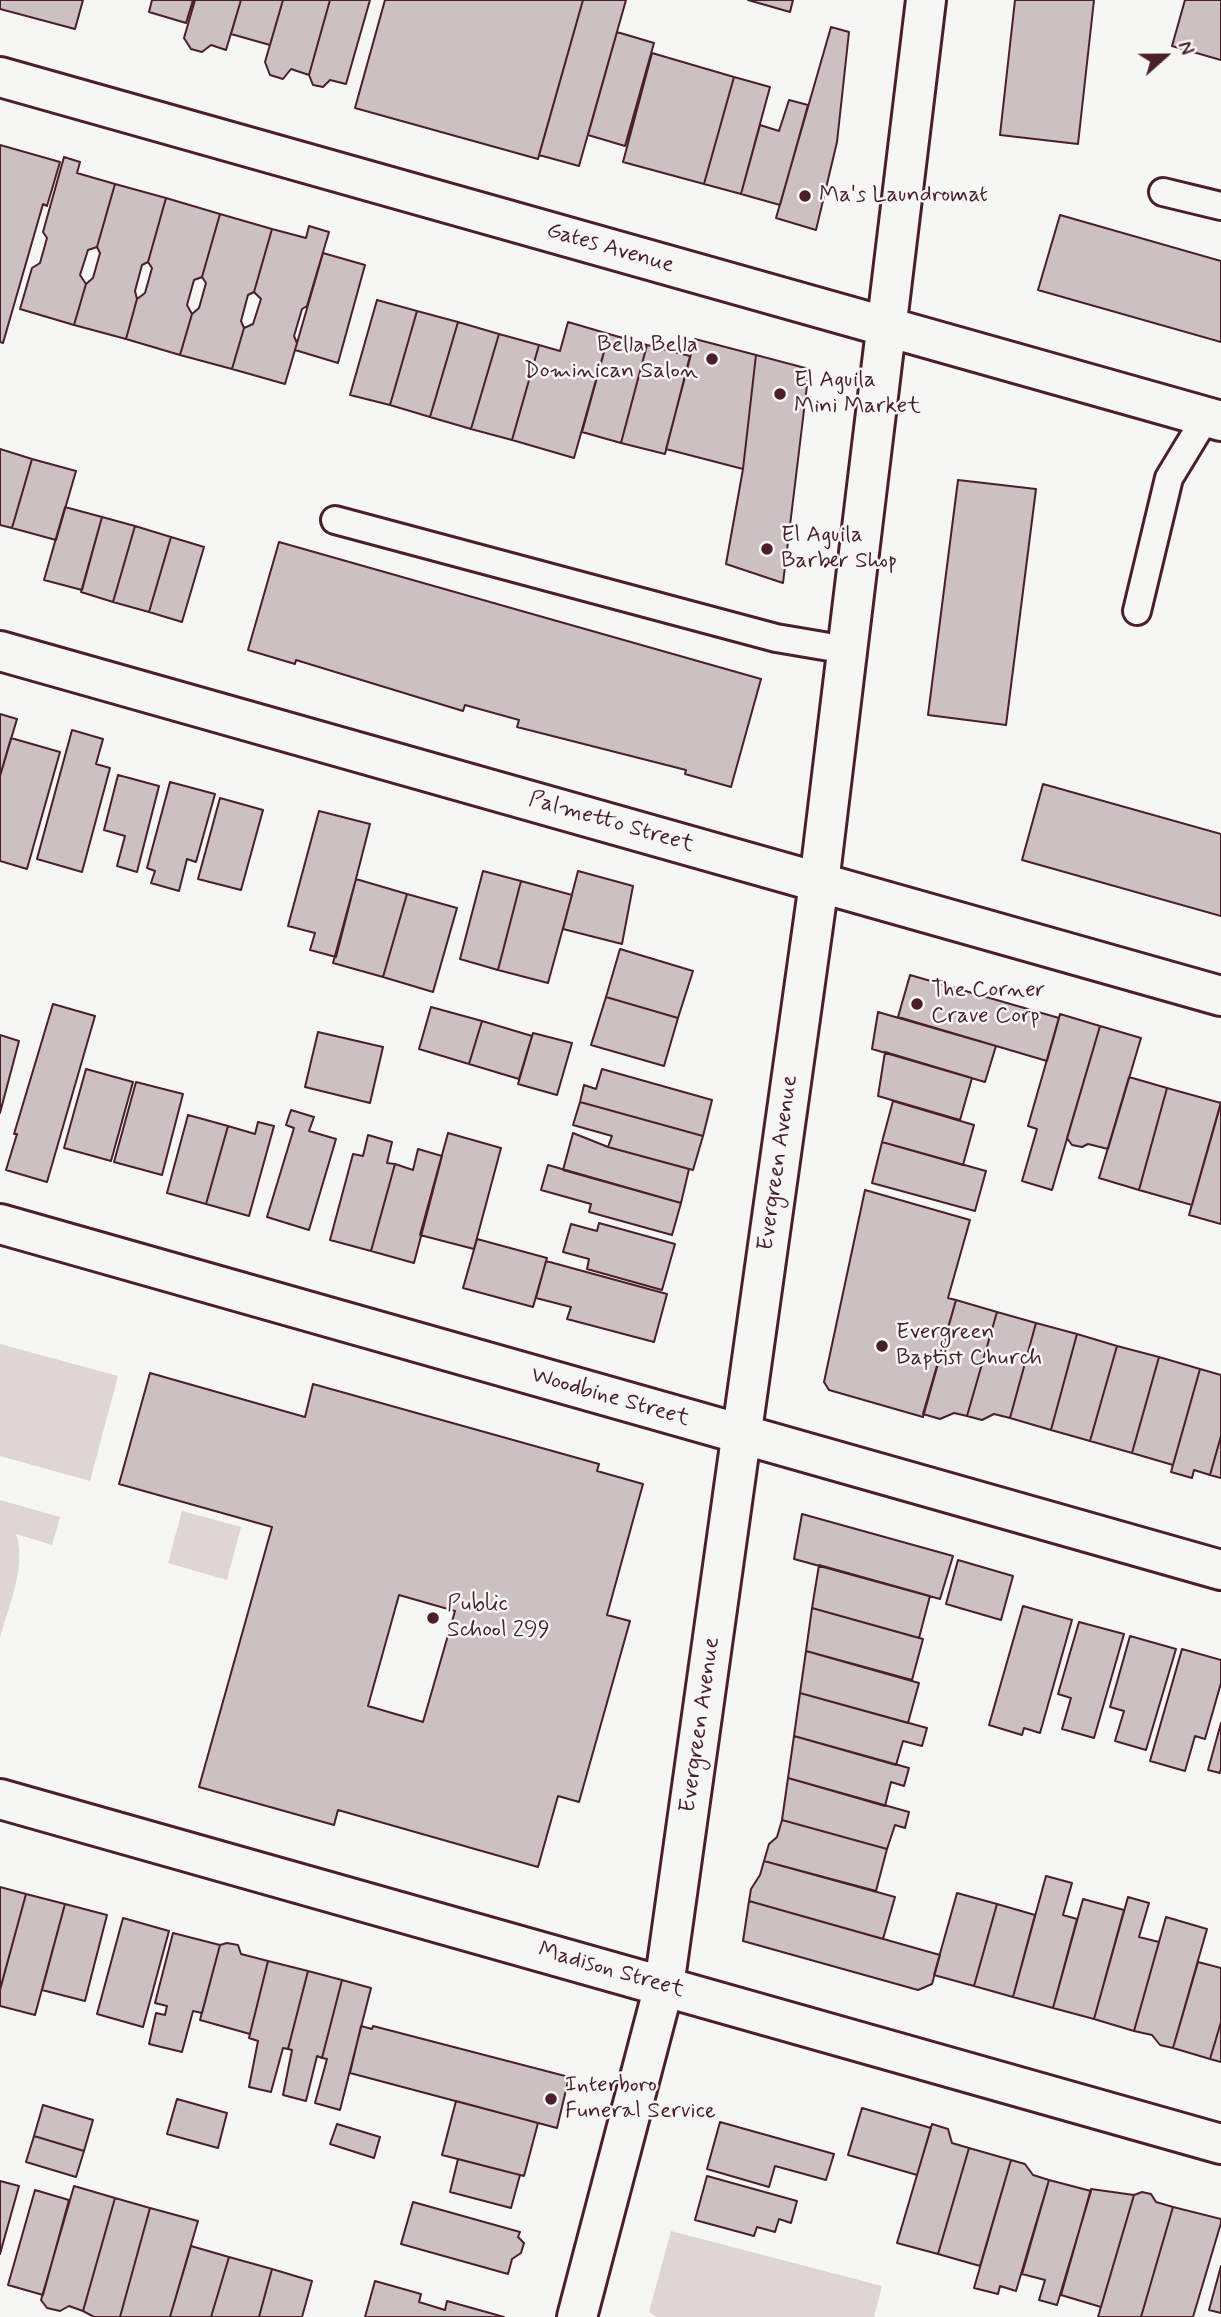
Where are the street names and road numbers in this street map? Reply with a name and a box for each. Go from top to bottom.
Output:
street label: Gates Avenue [543,218,677,280]
street label: Palmetto Street [525,786,697,860]
street label: Evergreen Avenue [753,1074,805,1252]
street label: Woodbine Street [528,1362,692,1434]
street label: Evergreen Avenue [675,1636,727,1814]
street label: Madison Street [535,1937,687,2005]

